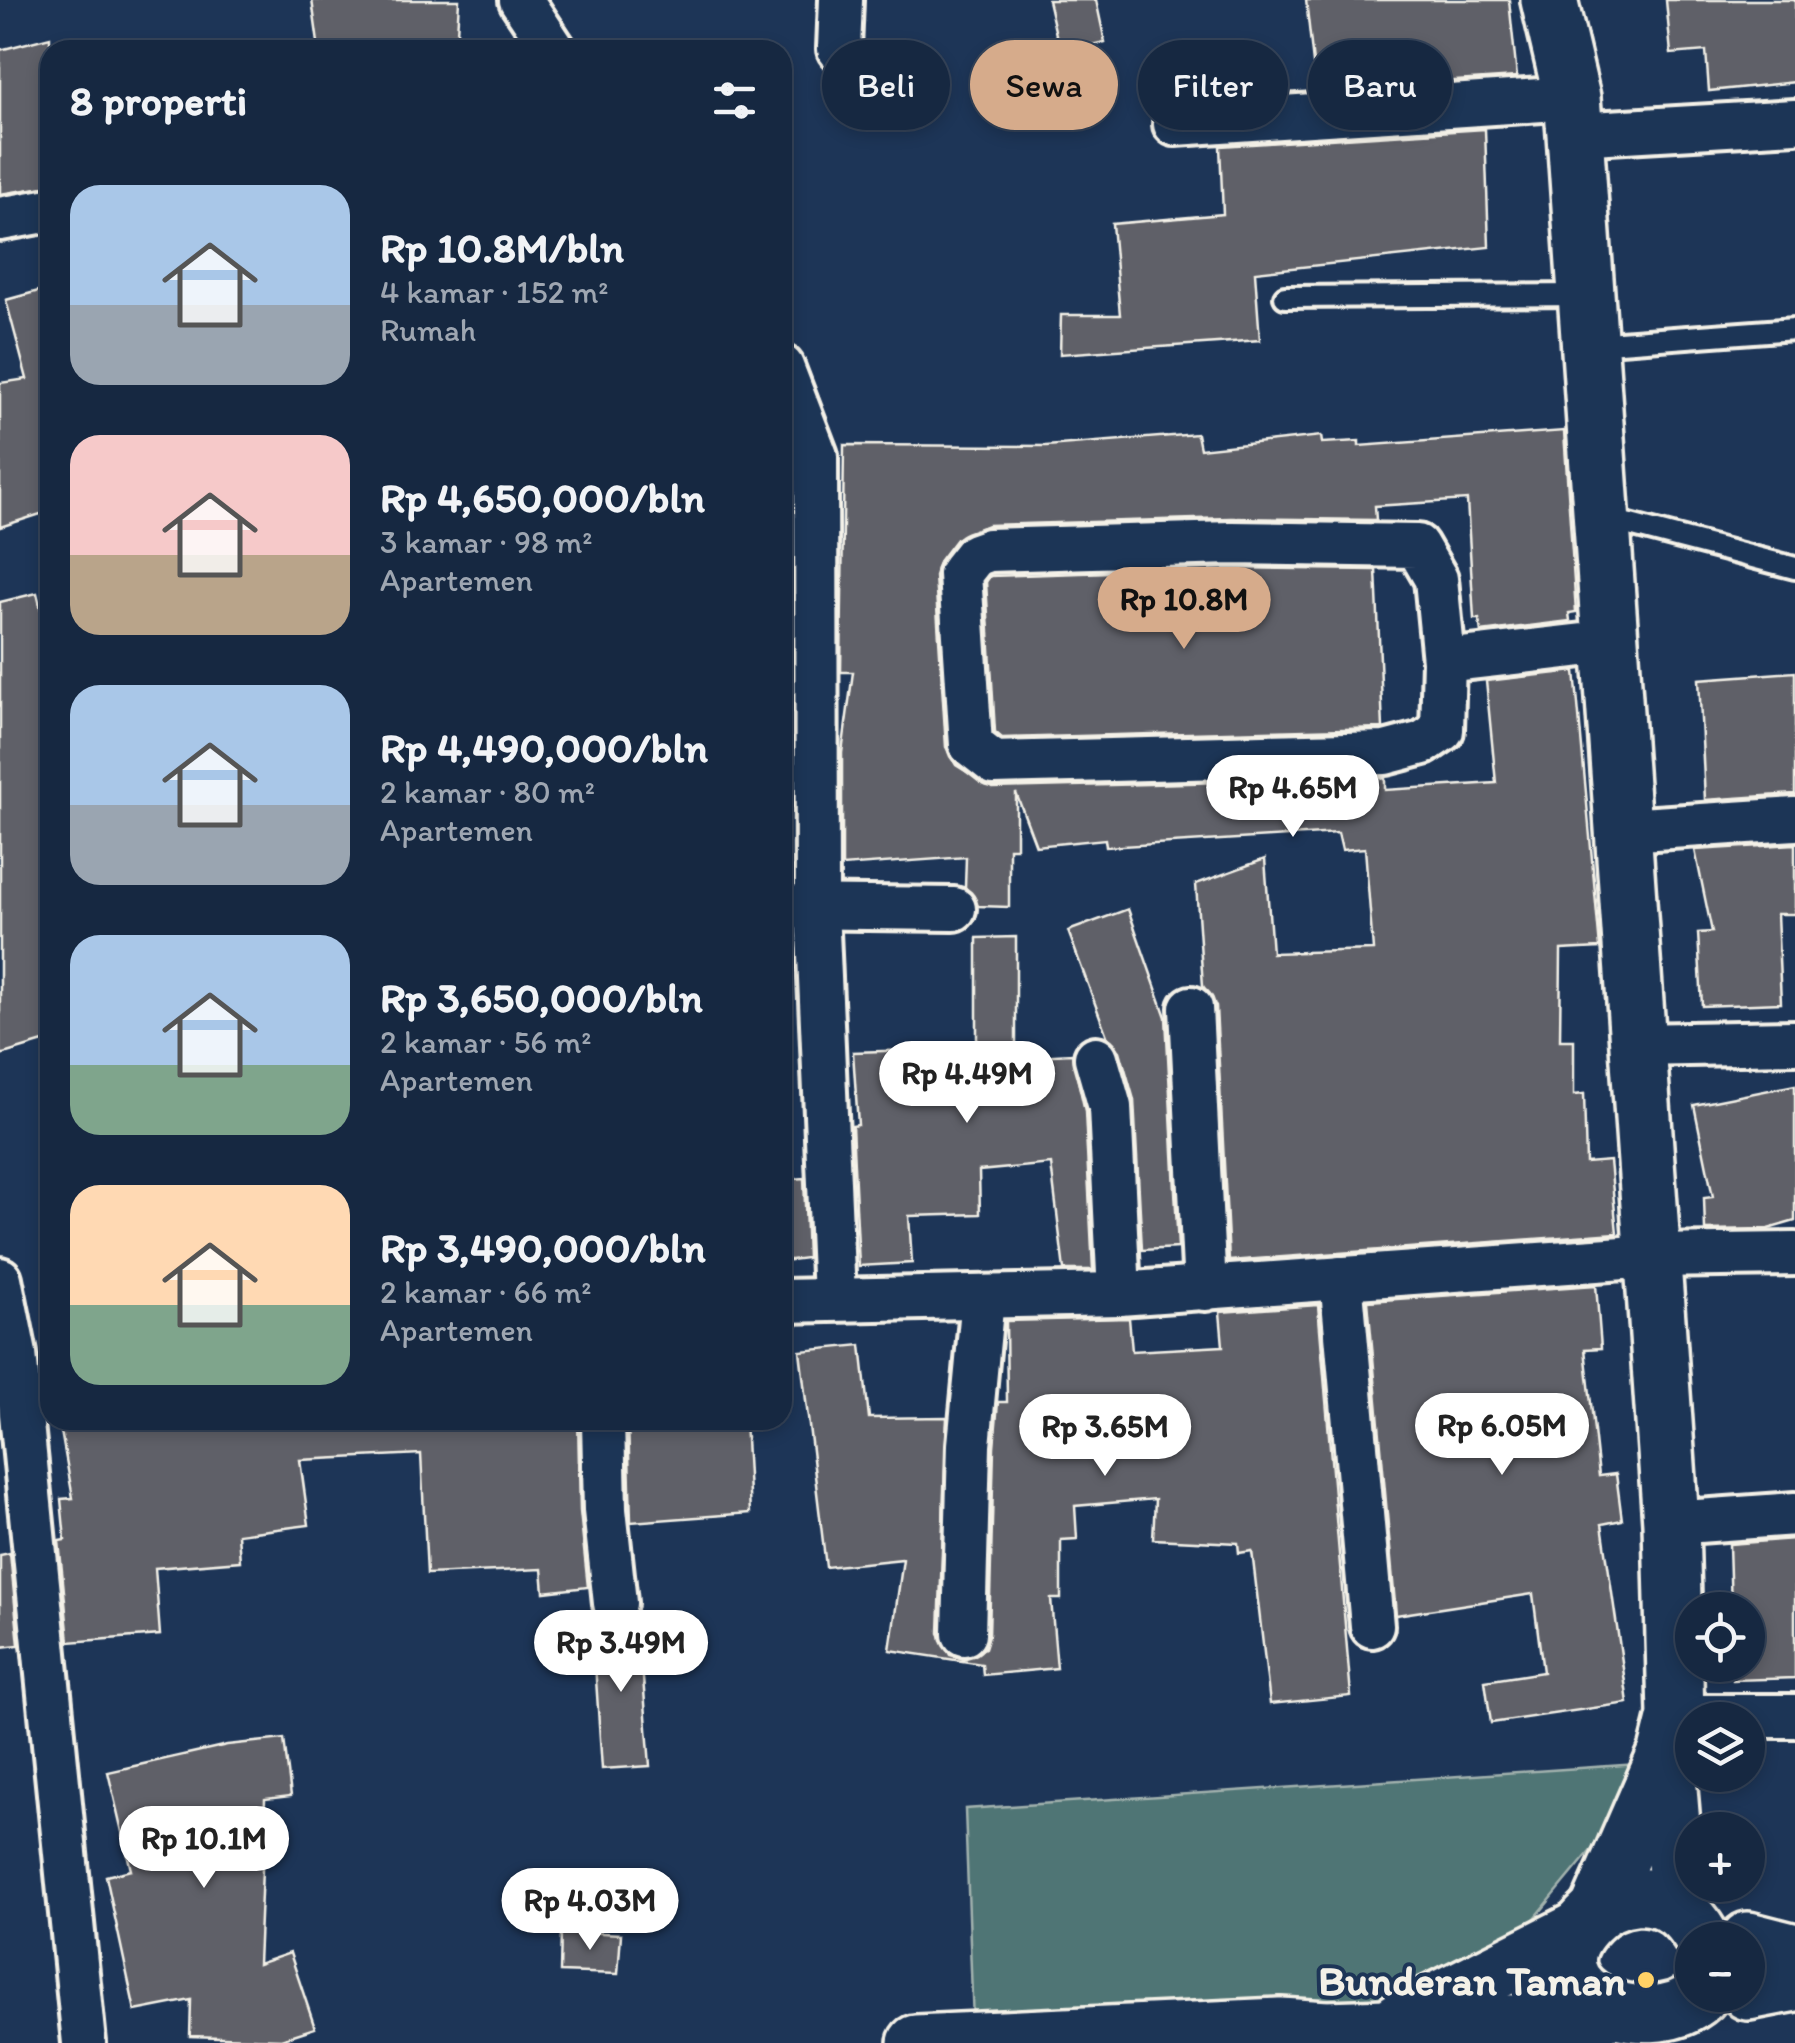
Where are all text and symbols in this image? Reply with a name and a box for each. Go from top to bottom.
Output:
chip: Beli [822,40,950,130]
chip: Sewa [970,40,1118,130]
chip: Filter [1138,40,1288,130]
chip: Baru [1308,40,1452,130]
icon: filters [707,73,762,128]
text: 8 properti [70,75,247,126]
text: Rp 10.8M/bln [380,222,624,273]
icon: home [150,225,270,345]
text: 4 kamar · 152 m² [380,273,609,311]
text: Rumah [380,311,476,349]
text: Rp 4,650,000/bln [380,472,705,523]
icon: home [150,475,270,595]
text: 3 kamar · 98 m² [380,523,593,561]
text: Apartemen [380,561,533,599]
pin: Rp 10.8M [1081,567,1287,652]
text: Rp 10.8M [1120,580,1248,618]
text: Rp 4,490,000/bln [380,722,708,773]
icon: home [150,725,270,845]
pin: Rp 4.65M [1190,755,1396,840]
text: Rp 4.65M [1228,768,1358,806]
text: 2 kamar · 80 m² [380,773,595,811]
text: Apartemen [380,811,533,849]
text: Rp 3,650,000/bln [380,972,703,1023]
icon: home [150,975,270,1095]
text: 2 kamar · 56 m² [380,1023,591,1061]
pin: Rp 4.49M [864,1041,1070,1126]
text: Rp 4.49M [901,1054,1033,1092]
text: Apartemen [380,1061,533,1099]
text: Rp 3,490,000/bln [380,1222,706,1273]
icon: home [150,1225,270,1345]
text: 2 kamar · 66 m² [380,1273,592,1311]
text: Apartemen [380,1311,533,1349]
pin: Rp 6.05M [1399,1393,1605,1478]
pin: Rp 3.65M [1002,1394,1208,1479]
text: Rp 6.05M [1437,1406,1567,1444]
text: Rp 3.65M [1041,1407,1169,1445]
map controls [1675,1592,1765,2012]
button: locate [1675,1592,1765,1682]
pin: Rp 3.49M [518,1610,724,1695]
text: Rp 3.49M [556,1623,686,1661]
button: layers [1675,1702,1765,1792]
pin: Rp 10.1M [101,1806,307,1891]
button: + [1675,1812,1765,1902]
text: Rp 10.1M [141,1819,267,1857]
pin: Rp 4.03M [487,1868,693,1953]
text: Rp 4.03M [524,1881,656,1919]
button: − [1675,1922,1765,2012]
place label: Bunderan Taman [1318,1955,1626,2006]
marker: Bunderan Taman [1635,1969,1657,1991]

